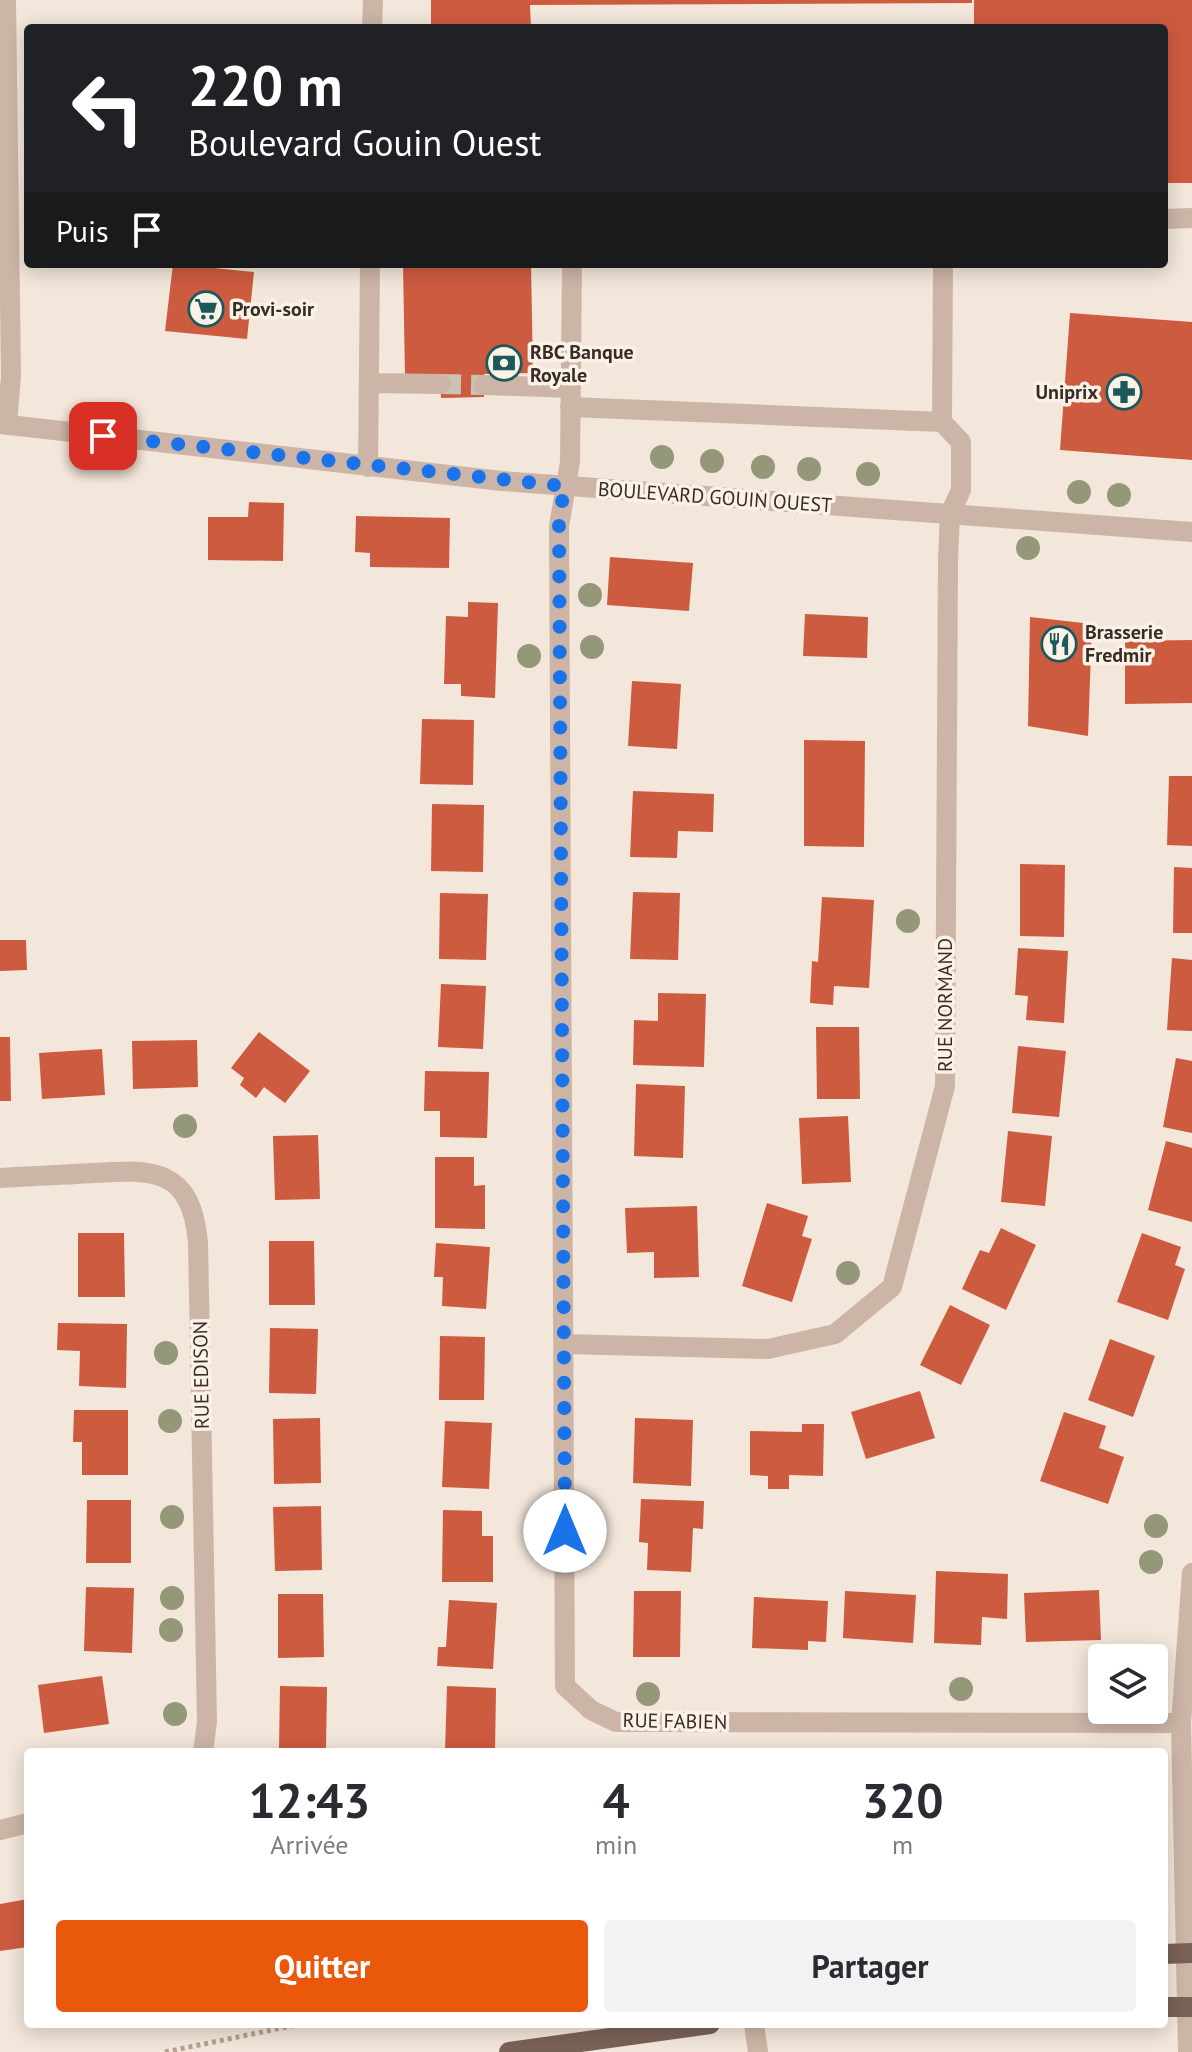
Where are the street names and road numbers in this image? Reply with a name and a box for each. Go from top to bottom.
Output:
street label: BOULEVARD GOUIN OUEST [597,476,833,518]
street label: RUE NORMAND [932,938,958,1072]
street label: RUE EDISON [187,1321,215,1429]
street label: RUE FABIEN [622,1707,728,1735]

